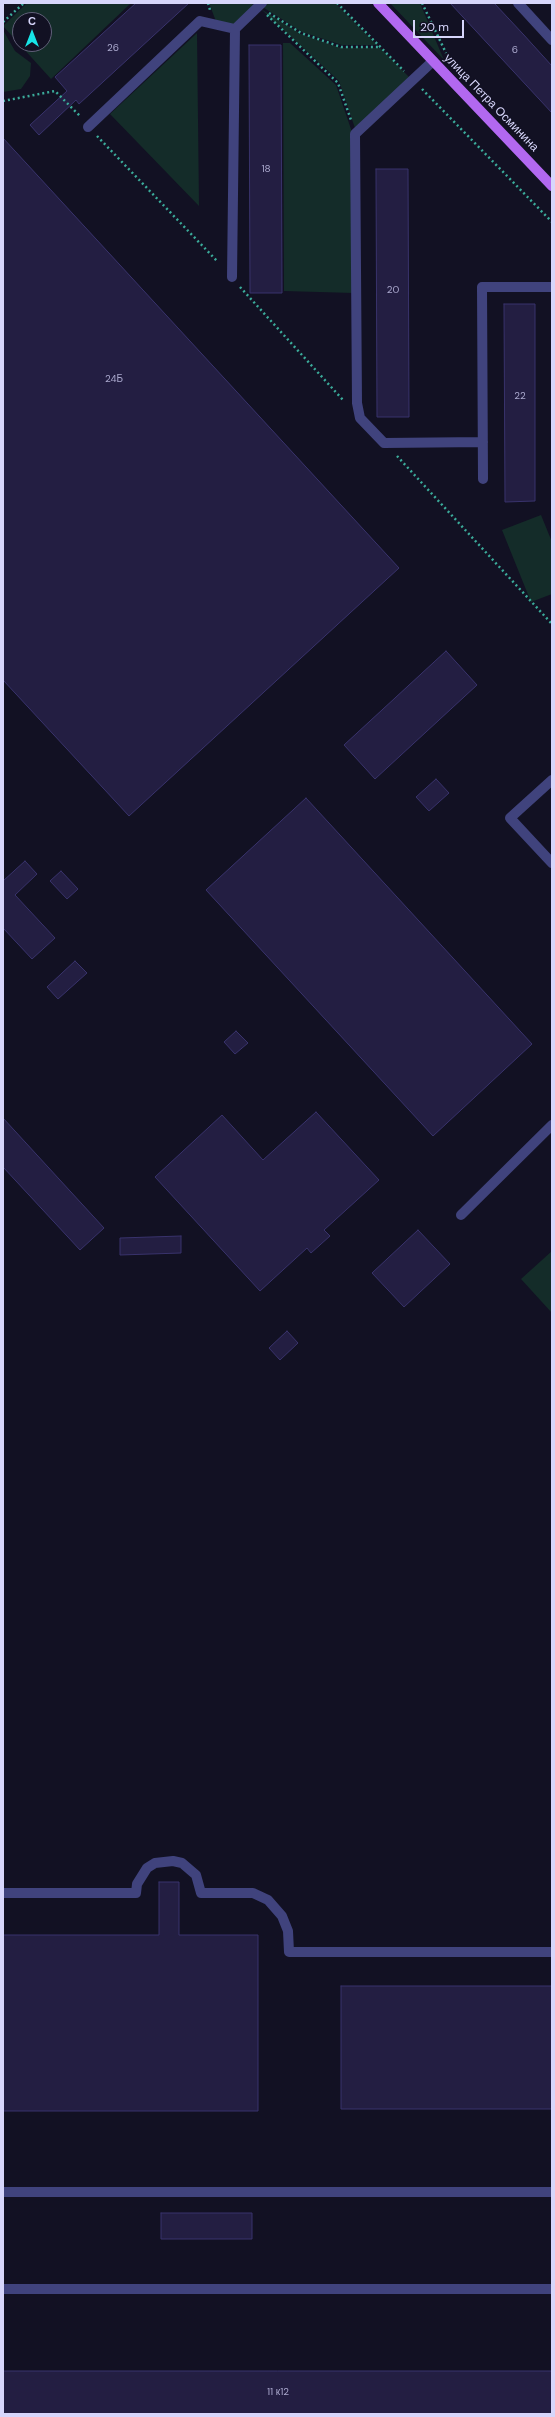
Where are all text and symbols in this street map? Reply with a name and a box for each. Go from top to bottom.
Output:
north arrow [12,12,52,52]
scale bar [415,12,466,38]
text: С [28,14,36,28]
text: 20 m [420,19,449,35]
house number: 26 [107,42,119,54]
house number: 6 [512,44,518,56]
street label: улица Петра Осминина [441,51,541,155]
house number: 18 [261,163,271,175]
house number: 20 [387,284,399,296]
house number: 24Б [105,373,123,385]
house number: 22 [514,390,526,402]
house number: 11 к12 [267,2386,289,2398]

